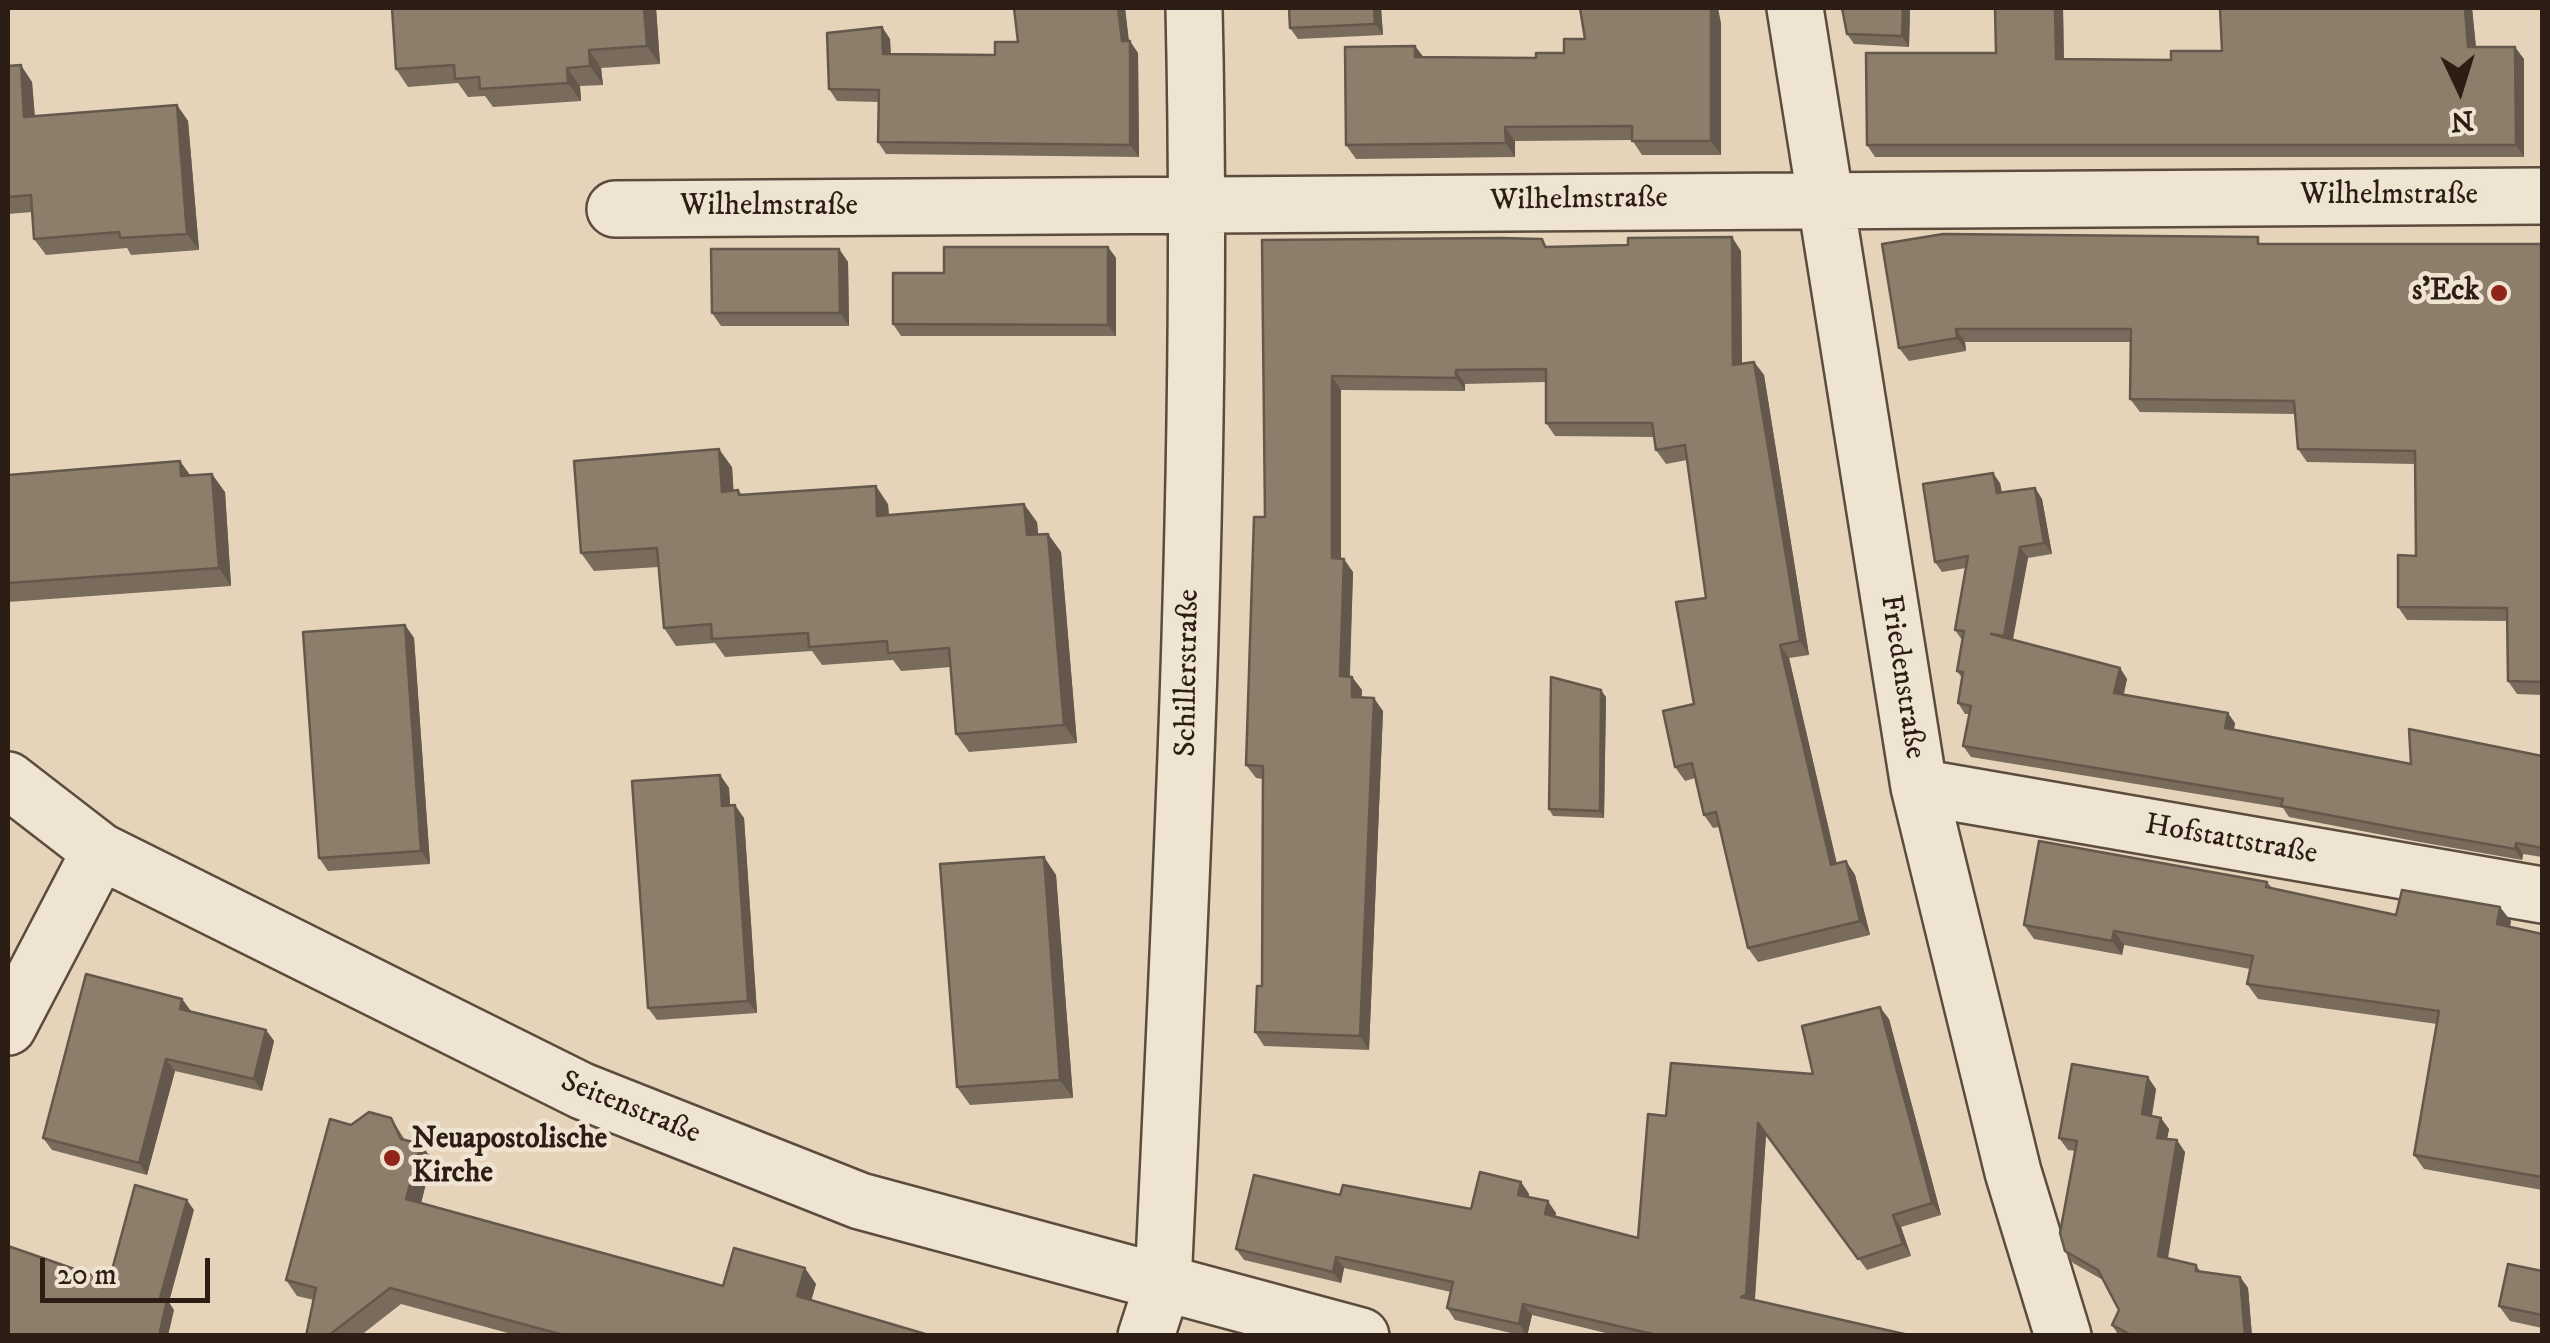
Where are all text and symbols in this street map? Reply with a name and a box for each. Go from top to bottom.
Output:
north arrow [2410,40,2510,140]
text: N [2449,102,2475,139]
street label: Wilhelmstraße [2300,179,2478,215]
street label: Wilhelmstraße [1490,181,1668,221]
street label: Wilhelmstraße [680,190,858,226]
place label: s'Eck [2412,275,2479,311]
marker: s'Eck [2488,282,2510,304]
street label: Schillerstraße [1170,589,1208,757]
street label: Friedenstraße [1870,593,1932,761]
street label: Hofstattstraße [2142,808,2320,874]
street label: Seitenstraße [555,1065,705,1153]
place label: Neuapostolische Kirche [412,1123,607,1194]
marker: Neuapostolische Kirche [381,1147,403,1169]
scale bar [45,1238,215,1300]
text: 20 m [57,1257,117,1294]

